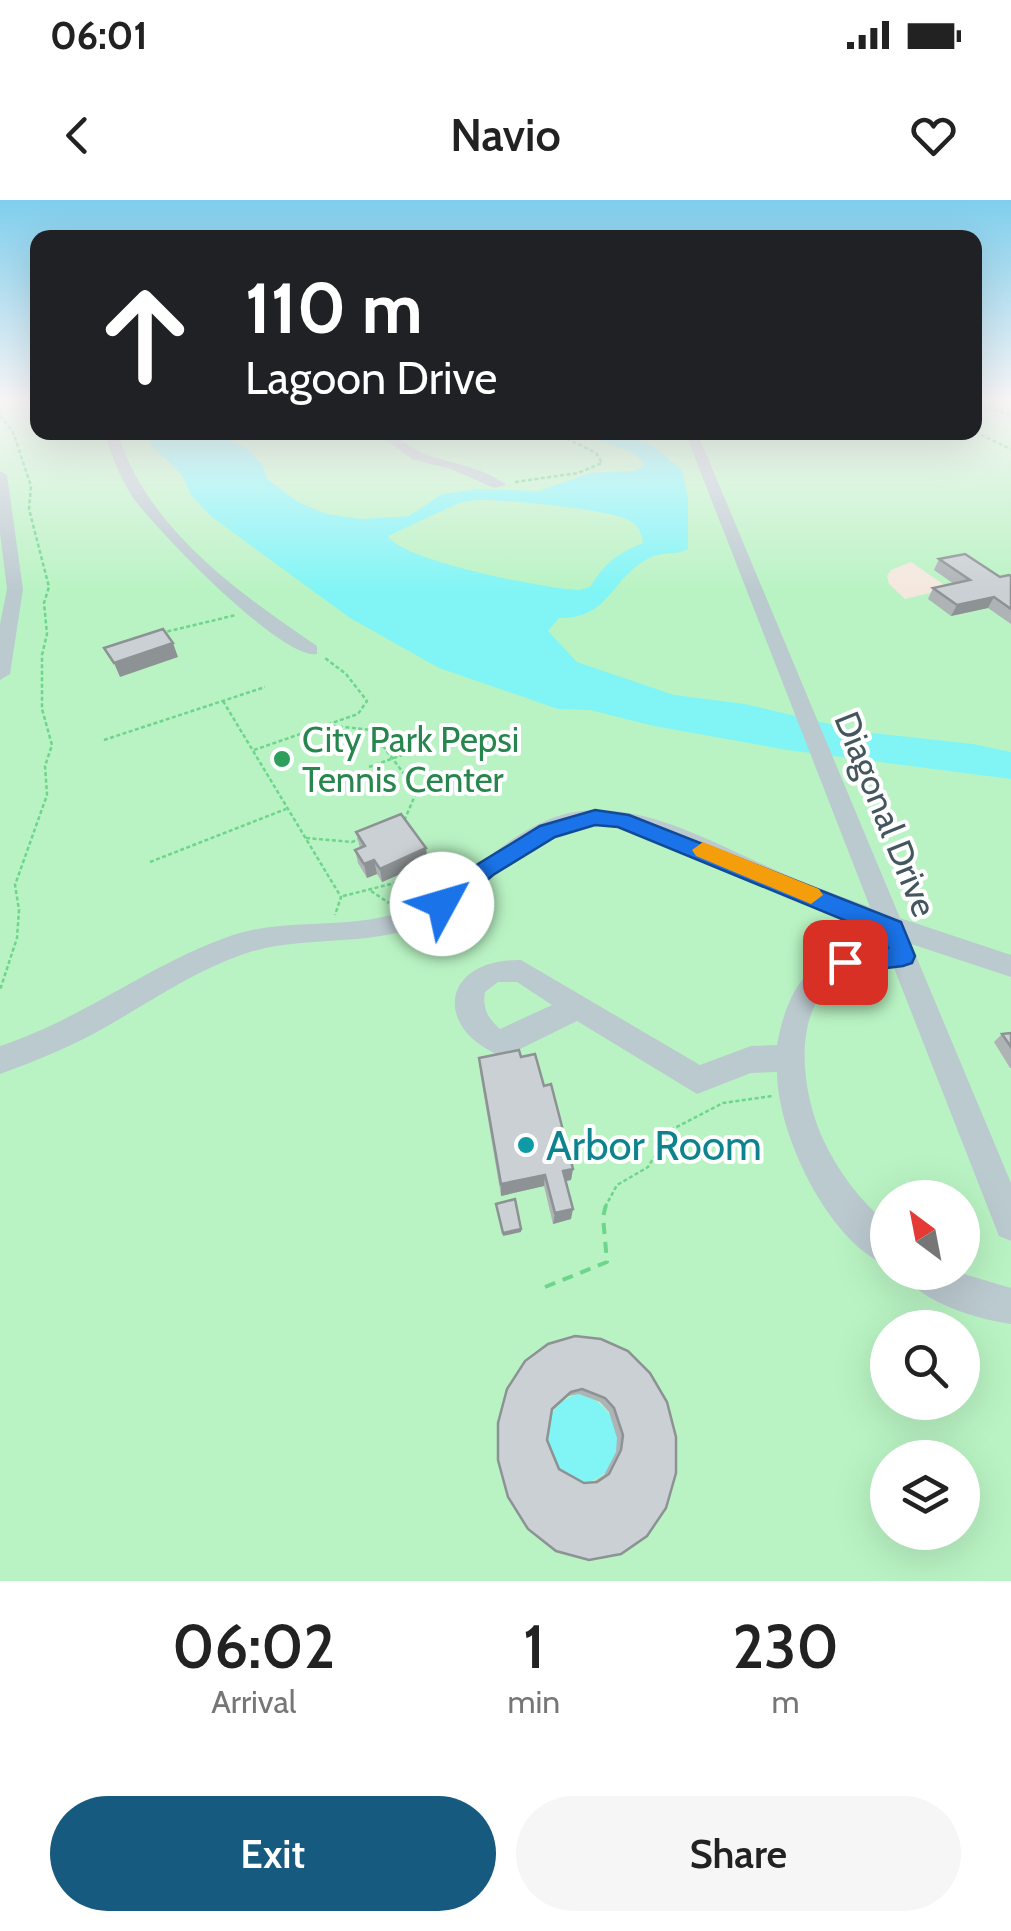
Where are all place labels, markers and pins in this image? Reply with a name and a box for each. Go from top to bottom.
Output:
place label: City Park Pepsi Tennis Center [302,718,519,801]
marker: City Park Pepsi Tennis Center [271,748,293,770]
pin [803,920,888,1005]
place label: Arbor Room [546,1119,762,1171]
marker: Arbor Room [515,1134,537,1156]

